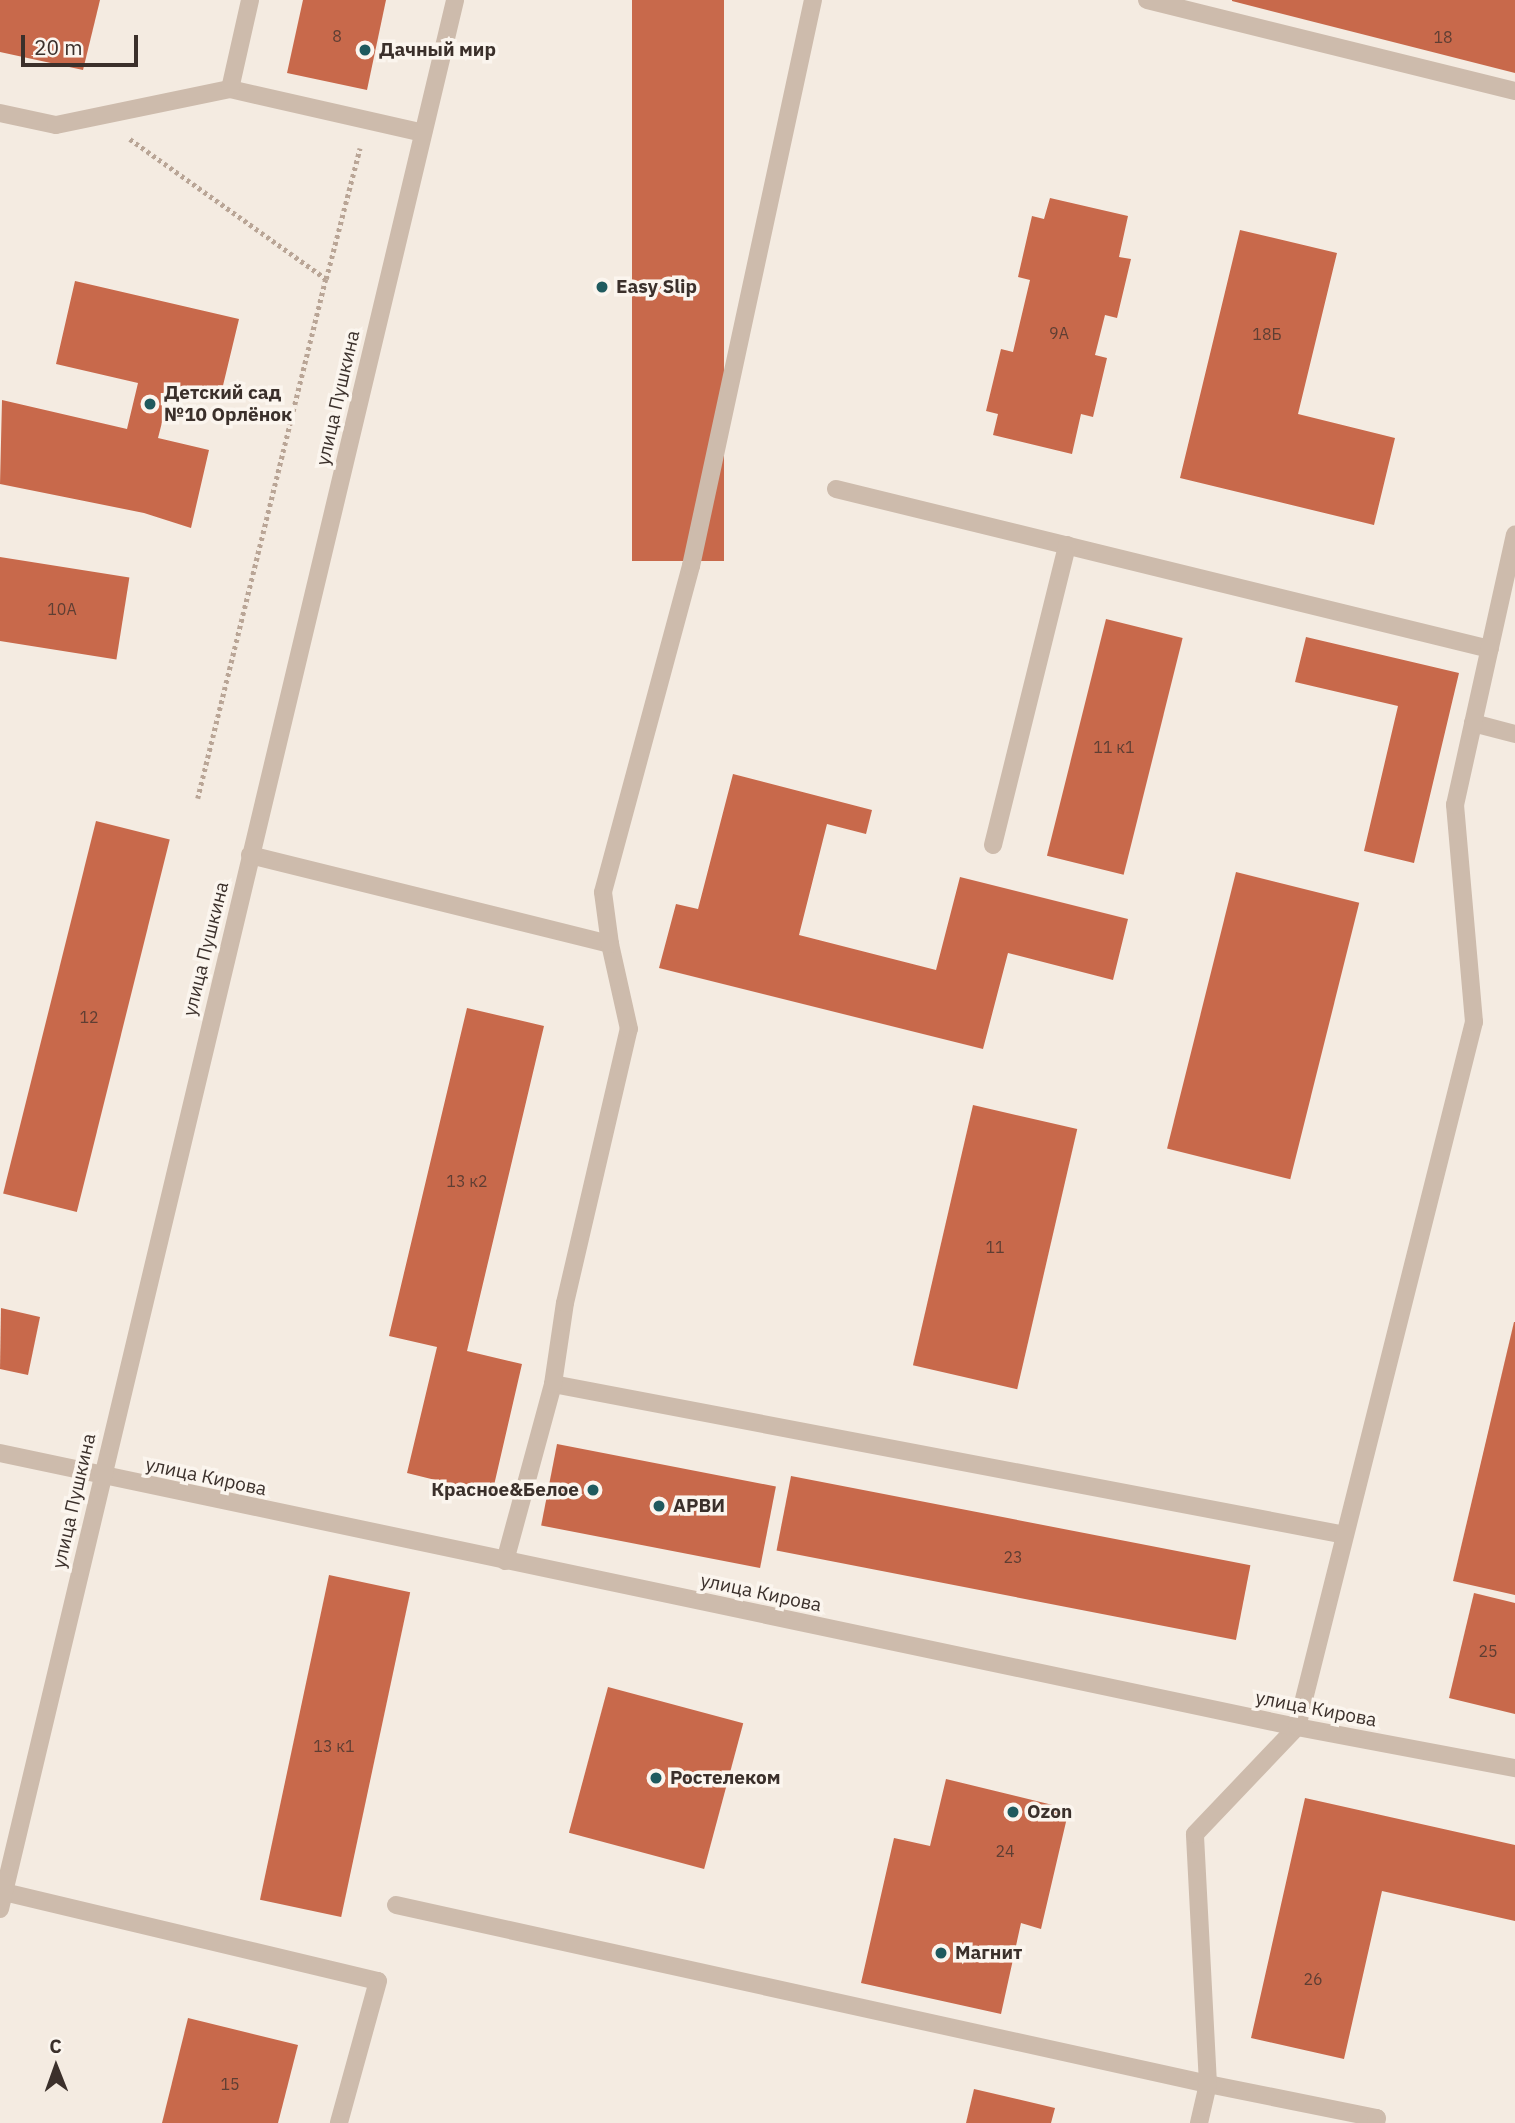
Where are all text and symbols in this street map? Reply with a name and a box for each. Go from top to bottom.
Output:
scale bar [24,21,142,65]
house number: 8 [332,26,342,46]
house number: 18 [1433,27,1453,47]
text: 20 m [34,33,83,61]
place label: Дачный мир [379,39,496,61]
marker: Дачный мир [357,42,373,58]
place label: Easy Slip [616,276,697,298]
marker: Easy Slip [594,279,610,295]
house number: 9А [1049,323,1069,343]
house number: 18Б [1252,324,1282,344]
street label: улица Пушкина [311,328,365,468]
place label: Детский сад №10 Орлёнок [164,382,292,426]
marker: Детский сад №10 Орлёнок [142,396,158,412]
house number: 10А [47,599,77,619]
house number: 11 к1 [1093,737,1135,757]
street label: улица Пушкина [178,879,234,1019]
house number: 12 [79,1007,99,1027]
house number: 13 к2 [446,1171,488,1191]
house number: 11 [985,1237,1005,1257]
street label: улица Пушкина [47,1431,101,1571]
street label: улица Кирова [143,1453,269,1501]
place label: Красное&Белое [431,1479,579,1501]
marker: Красное&Белое [585,1482,601,1498]
place label: АРВИ [673,1495,725,1517]
marker: АРВИ [651,1498,667,1514]
house number: 23 [1003,1547,1023,1567]
street label: улица Кирова [698,1569,824,1617]
house number: 25 [1478,1641,1498,1661]
street label: улица Кирова [1253,1686,1379,1732]
house number: 13 к1 [313,1736,355,1756]
place label: Ростелеком [670,1767,781,1789]
marker: Ростелеком [648,1770,664,1786]
place label: Ozon [1027,1801,1072,1823]
marker: Ozon [1005,1804,1021,1820]
house number: 24 [995,1841,1015,1861]
place label: Магнит [955,1942,1022,1964]
marker: Магнит [933,1945,949,1961]
house number: 26 [1303,1969,1323,1989]
north arrow [21,2032,91,2102]
text: С [49,2034,62,2058]
house number: 15 [220,2074,240,2094]

